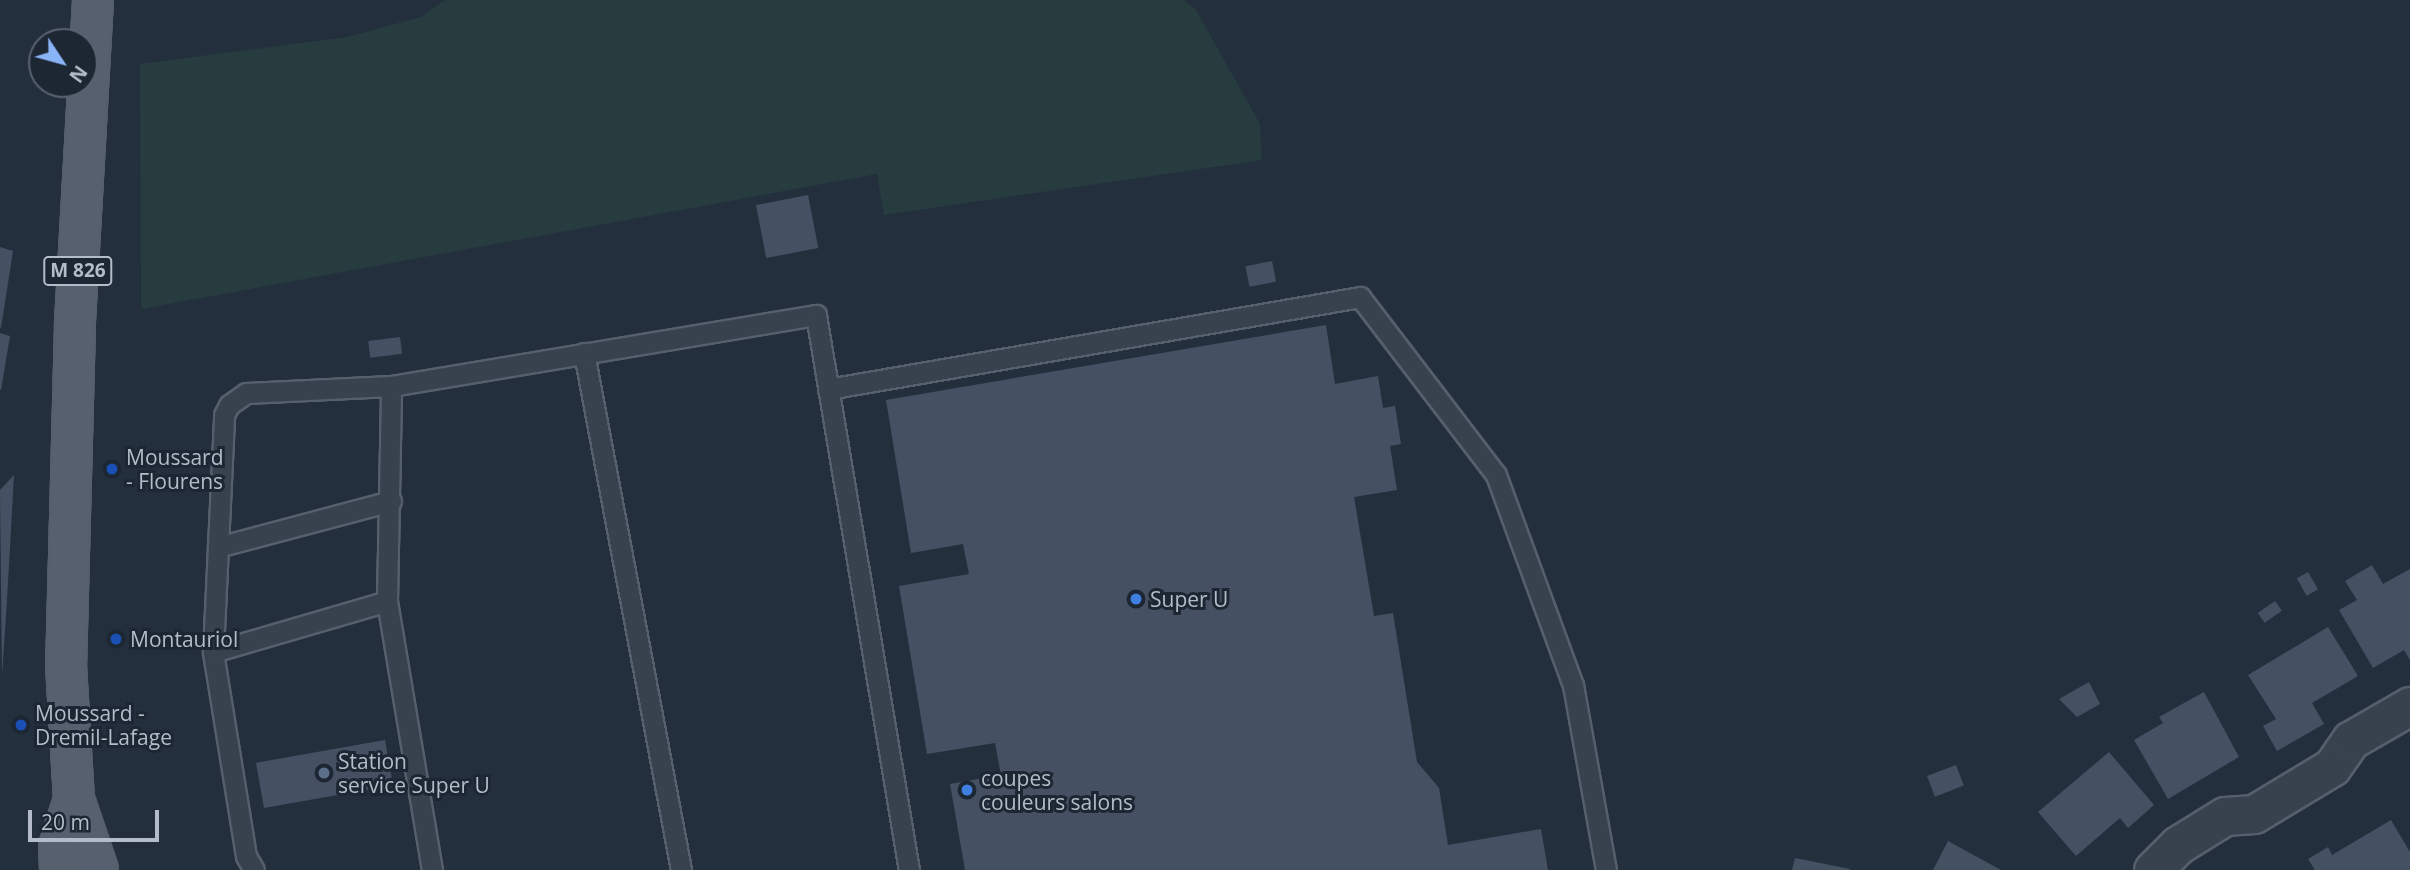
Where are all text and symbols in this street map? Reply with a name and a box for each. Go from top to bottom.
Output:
north arrow [28,28,98,98]
text: N [63,60,93,88]
road number: M 826 [43,256,113,286]
place label: Moussard - Flourens [126,444,224,494]
marker: Moussard - Flourens [104,461,120,477]
place label: Super U [1150,586,1228,612]
marker: Super U [1128,591,1144,607]
place label: Montauriol [130,626,238,652]
marker: Montauriol [108,631,124,647]
place label: Moussard - Dremil-Lafage [35,700,172,750]
marker: Moussard - Dremil-Lafage [13,717,29,733]
place label: Station service Super U [338,748,490,798]
marker: Station service Super U [316,765,332,781]
place label: coupes couleurs salons [981,765,1133,815]
marker: coupes couleurs salons [959,782,975,798]
scale bar [32,796,163,840]
text: 20 m [41,808,90,836]

